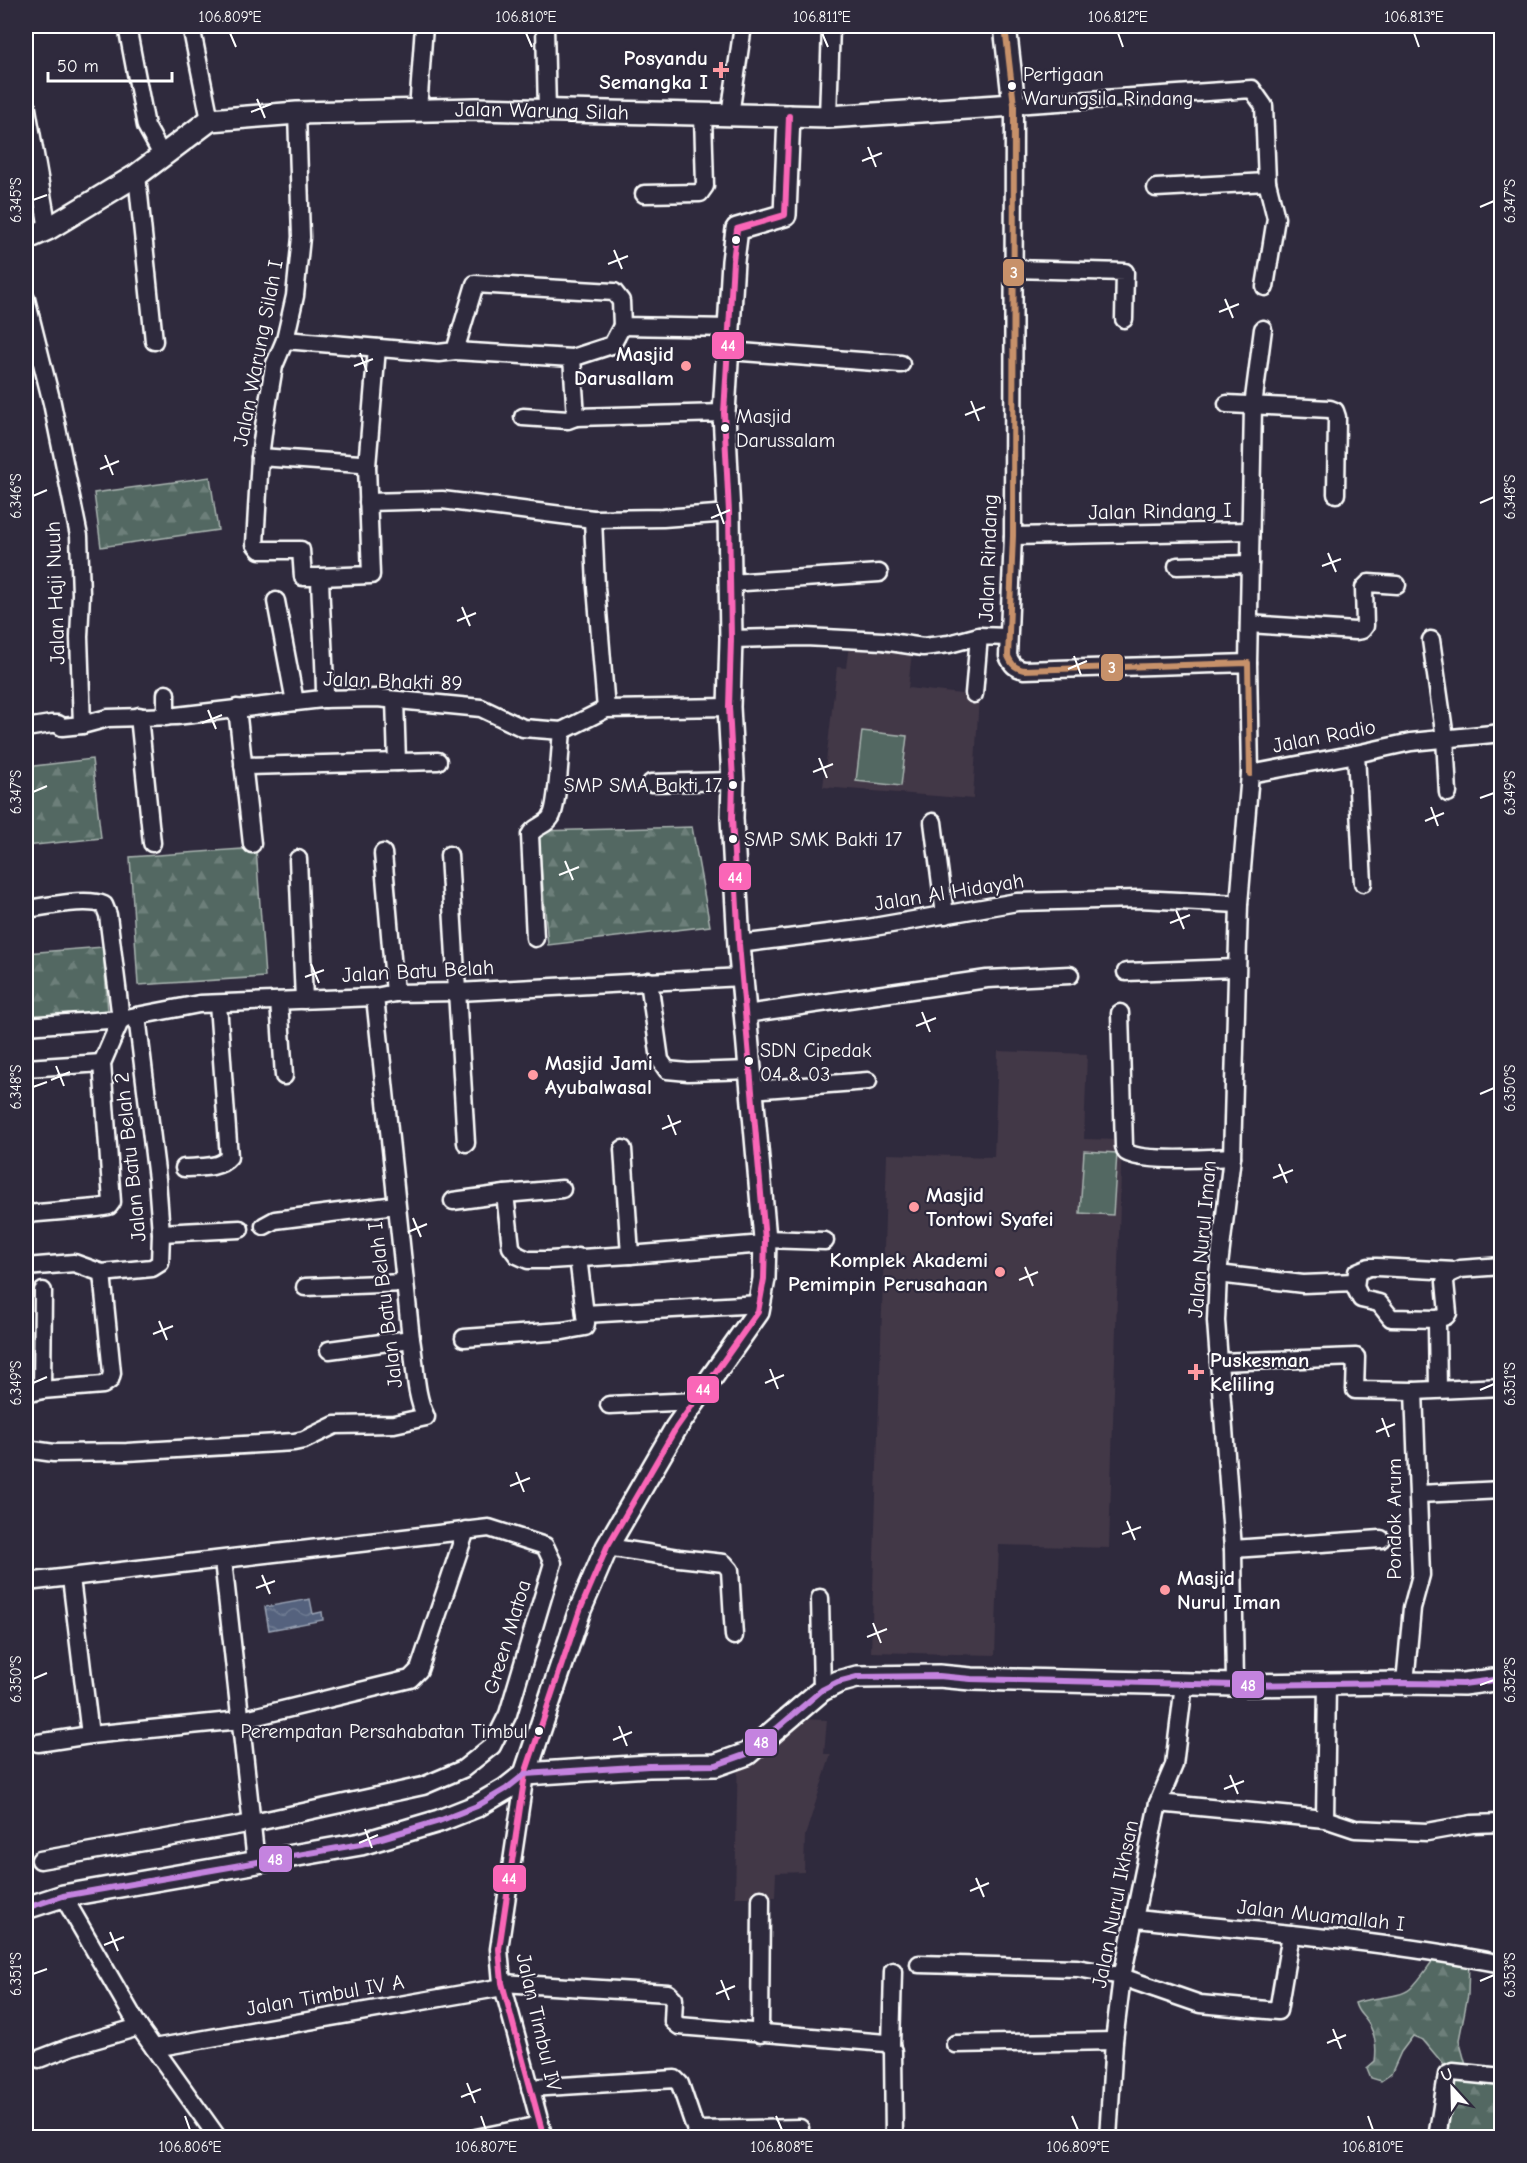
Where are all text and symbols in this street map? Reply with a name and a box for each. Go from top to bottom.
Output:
text: 106.809°E [198,8,262,26]
text: 106.810°E [495,8,557,26]
text: 106.811°E [793,8,851,26]
text: 106.812°E [1088,8,1148,26]
text: 106.813°E [1384,8,1444,26]
scale bar [48,45,172,83]
place label: Posyandu Semangka I [599,46,708,94]
text: 50 m [57,56,99,77]
marker: Posyandu Semangka I [712,61,730,79]
place label: Pertigaan Warungsila Rindang [1023,63,1193,110]
marker: Pertigaan Warungsila Rindang [1006,80,1018,92]
street label: Jalan Warung Silah [455,97,629,124]
text: 6.345°S [7,177,25,223]
text: 6.347°S [1501,179,1519,223]
unlabelled marker [730,234,742,246]
street label: Jalan Warung Silah I [228,258,288,448]
line badge: 3 [1002,258,1025,287]
text: 3 [1010,264,1018,282]
line badge: 44 [711,331,745,360]
text: 44 [720,337,736,355]
place label: Masjid Darusallam [574,342,674,390]
marker: Masjid Darusallam [679,359,693,373]
place label: Masjid Darussalam [736,405,835,452]
marker: Masjid Darussalam [719,422,731,434]
text: 6.346°S [7,473,25,519]
text: 6.348°S [1501,475,1519,520]
street label: Jalan Rindang [974,494,1002,622]
street label: Jalan Rindang I [1088,498,1232,524]
street label: Jalan Haji Nuuh [40,521,70,665]
line badge: 3 [1100,653,1124,682]
text: 3 [1108,659,1116,677]
street label: Jalan Bhakti 89 [323,667,463,695]
street label: Jalan Radio [1270,714,1378,758]
text: 6.347°S [7,770,25,814]
text: 6.349°S [1501,770,1519,816]
place label: SMP SMA Bakti 17 [564,774,723,797]
marker: SMP SMA Bakti 17 [727,779,739,791]
place label: SMP SMK Bakti 17 [744,828,903,851]
marker: SMP SMK Bakti 17 [727,833,739,845]
line badge: 44 [718,862,752,891]
street label: Jalan Al Hidayah [872,868,1026,916]
text: 44 [727,869,743,887]
street label: Jalan Batu Belah [341,955,495,987]
place label: SDN Cipedak 04 & 03 [760,1039,872,1086]
place label: Masjid Jami Ayubalwasal [545,1051,653,1099]
marker: SDN Cipedak 04 & 03 [743,1055,755,1067]
text: 6.350°S [1501,1064,1519,1112]
text: 6.348°S [7,1065,25,1110]
marker: Masjid Jami Ayubalwasal [526,1068,540,1082]
street label: Jalan Batu Belah 2 [109,1071,151,1243]
street label: Jalan Nurul Iman [1183,1159,1221,1319]
place label: Masjid Tontowi Syafei [926,1183,1054,1231]
marker: Masjid Tontowi Syafei [907,1200,921,1214]
street label: Jalan Batu Belah I [363,1220,407,1390]
place label: Komplek Akademi Pemimpin Perusahaan [788,1248,988,1296]
marker: Komplek Akademi Pemimpin Perusahaan [993,1265,1007,1279]
place label: Puskesman Keliling [1210,1348,1309,1396]
text: 6.349°S [7,1360,25,1406]
text: 6.351°S [1501,1362,1519,1406]
marker: Puskesman Keliling [1187,1363,1205,1381]
line badge: 44 [686,1375,720,1404]
text: 44 [695,1381,711,1399]
street label: Pondok Arum [1382,1458,1406,1580]
place label: Masjid Nurul Iman [1177,1566,1281,1614]
street label: Green Matoa [478,1577,536,1697]
marker: Masjid Nurul Iman [1158,1583,1172,1597]
text: 6.350°S [7,1655,25,1703]
text: 6.352°S [1501,1657,1519,1703]
line badge: 48 [1231,1670,1265,1699]
text: 48 [1240,1677,1256,1695]
place label: Perempatan Persahabatan Timbul [240,1720,528,1743]
marker: Perempatan Persahabatan Timbul [533,1725,545,1737]
line badge: 48 [744,1728,778,1757]
text: 48 [753,1734,769,1752]
street label: Jalan Nurul Ikhsan [1087,1818,1143,1990]
line badge: 48 [258,1845,293,1873]
text: 48 [267,1851,283,1869]
line badge: 44 [492,1864,527,1893]
text: 44 [501,1870,517,1888]
street label: Jalan Muamallah I [1236,1894,1406,1936]
street label: Jalan Timbul IV [511,1951,567,2094]
text: 6.351°S [7,1952,25,1996]
text: 6.353°S [1501,1952,1519,1998]
street label: Jalan Timbul IV A [244,1969,406,2021]
north arrow [1422,2058,1482,2118]
text: U [1438,2065,1455,2085]
text: 106.806°E [158,2138,222,2156]
text: 106.807°E [455,2138,517,2156]
text: 106.808°E [751,2138,813,2156]
text: 106.809°E [1046,2138,1110,2156]
text: 106.810°E [1342,2138,1404,2156]

